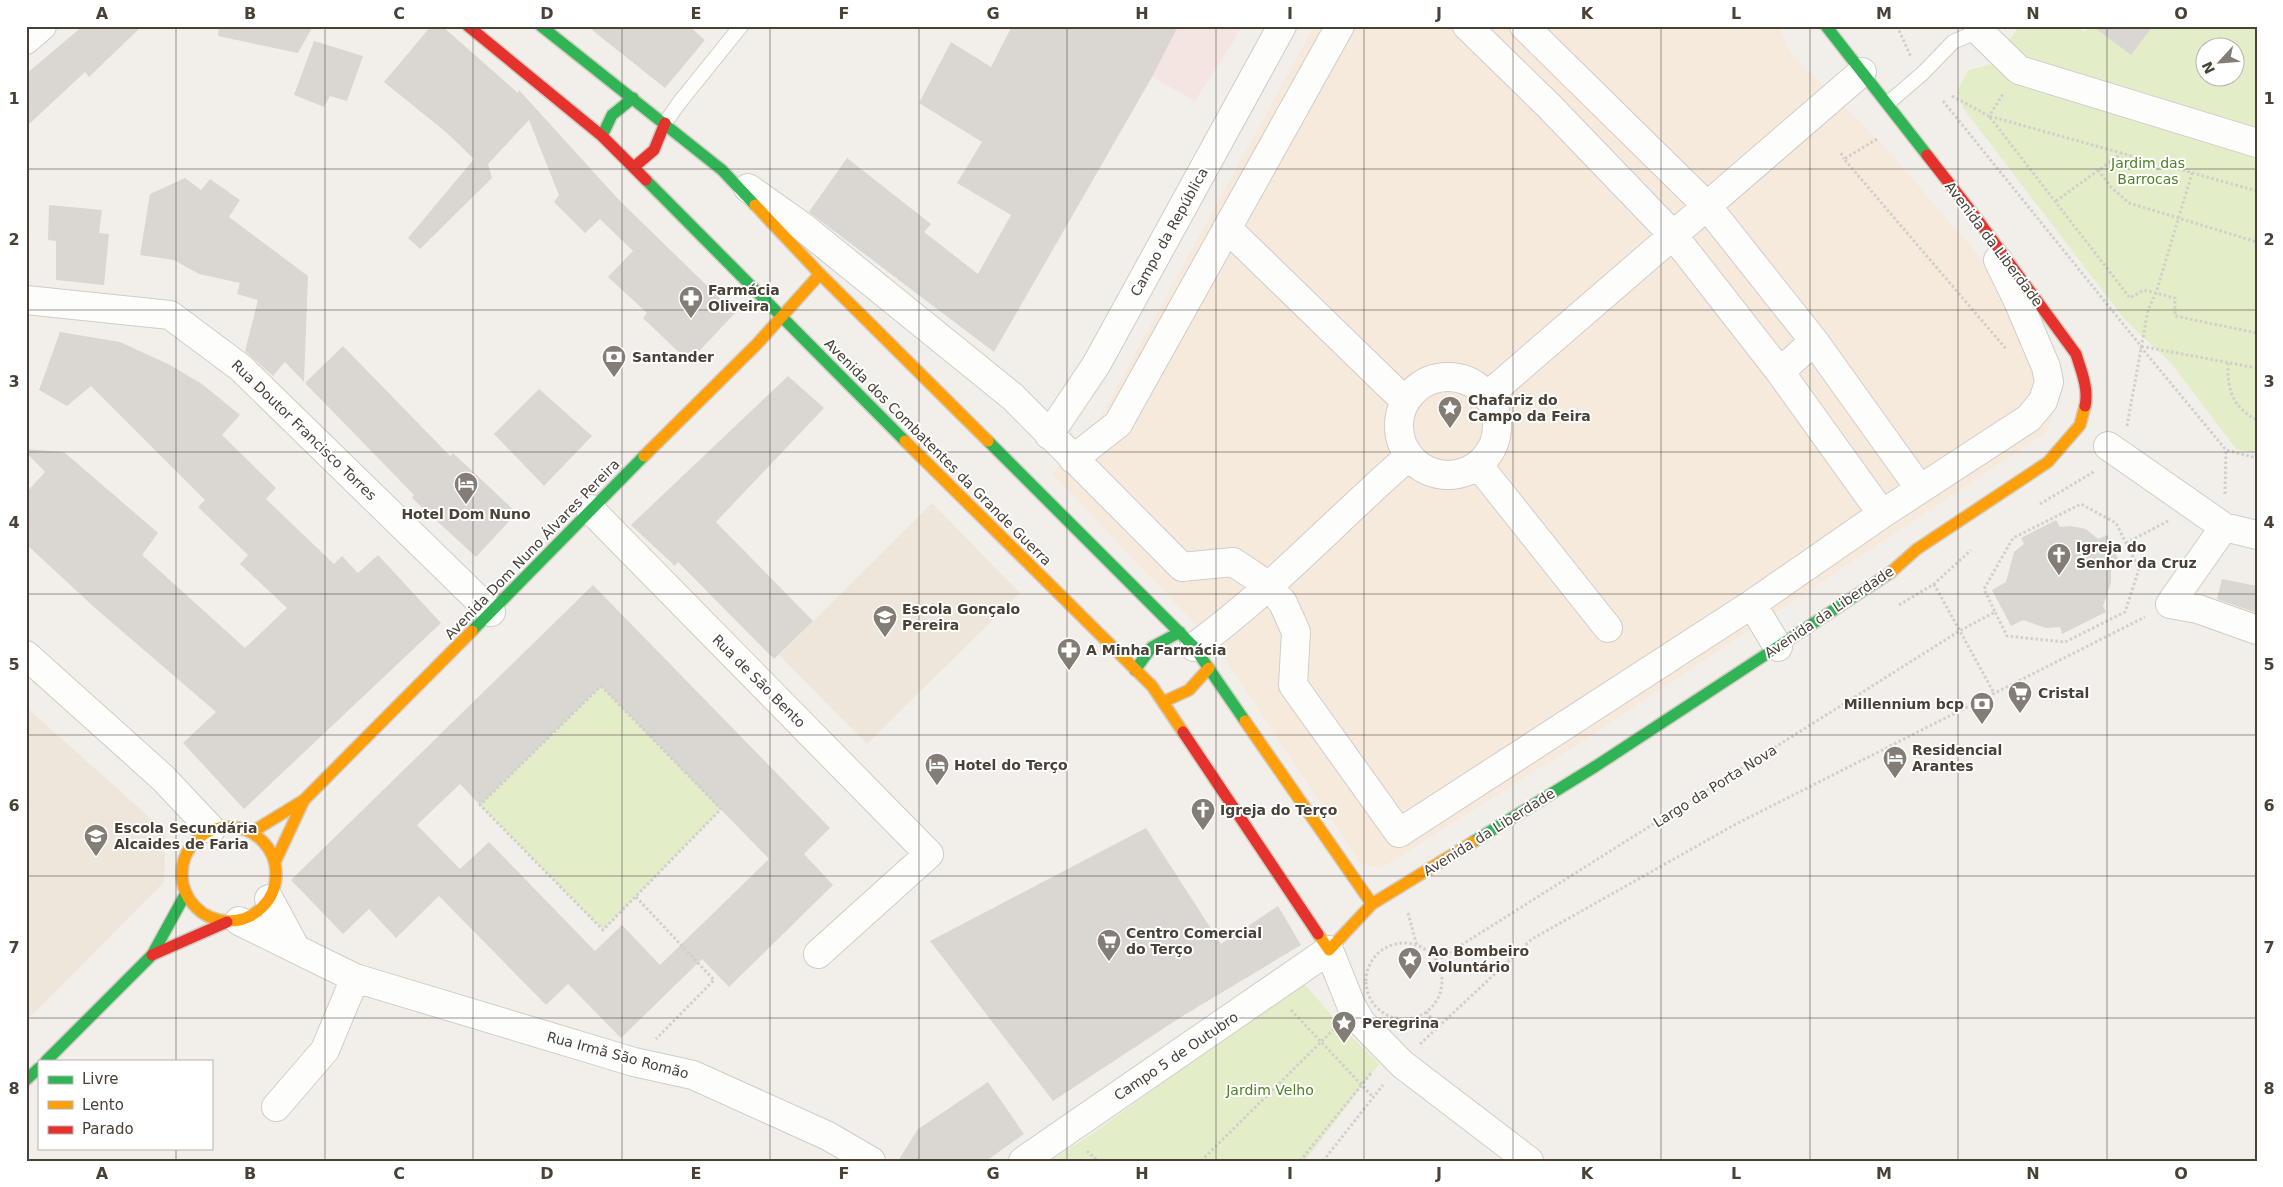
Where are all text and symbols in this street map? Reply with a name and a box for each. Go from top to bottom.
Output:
text: A [96,4,109,23]
text: B [244,4,256,23]
text: C [393,4,405,23]
text: D [540,4,554,23]
text: E [691,4,701,23]
text: F [839,4,849,23]
text: G [986,4,1000,23]
text: H [1135,4,1149,23]
text: I [1287,4,1293,23]
text: J [1435,4,1442,23]
text: K [1581,4,1594,23]
text: L [1731,4,1741,23]
text: M [1876,4,1892,23]
text: N [2026,4,2040,23]
text: O [2174,4,2188,23]
north arrow [2196,38,2246,88]
text: N [2199,59,2218,76]
text: 1 [8,89,20,108]
text: 1 [2263,89,2275,108]
park label: Jardim das Barrocas [2110,155,2185,187]
street label: Campo da República [1127,165,1211,299]
street label: Avenida da Liberdade [1942,179,2046,309]
text: 2 [8,230,20,249]
text: 2 [2263,230,2275,249]
place label: Farmácia Oliveira [708,282,780,314]
pharmacy icon: Farmácia Oliveira [678,285,704,319]
street label: Avenida dos Combatentes da Grande Guerra [821,335,1055,569]
bank icon: Santander [601,344,627,378]
place label: Santander [632,349,714,365]
street label: Rua Doutor Francisco Torres [228,357,380,503]
text: 3 [8,372,20,391]
text: 3 [2263,372,2275,391]
place label: Chafariz do Campo da Feira [1468,392,1591,424]
place icon: Chafariz do Campo da Feira [1437,395,1463,429]
street label: Avenida Dom Nuno Álvares Pereira [442,456,622,642]
hotel icon: Hotel Dom Nuno [453,471,479,505]
place label: Hotel Dom Nuno [401,506,531,522]
text: 4 [8,513,20,532]
text: 4 [2263,513,2275,532]
place label: Igreja do Senhor da Cruz [2076,539,2197,571]
church icon: Igreja do Senhor da Cruz [2046,542,2072,576]
street label: Avenida da Liberdade [1762,563,1896,661]
place label: Escola Gonçalo Pereira [902,601,1021,633]
school or university icon: Escola Gonçalo Pereira [872,604,898,638]
street label: Rua de São Bento [709,631,809,731]
pharmacy icon: A Minha Farmácia [1056,637,1082,671]
place label: A Minha Farmácia [1086,642,1226,658]
text: 5 [8,655,20,674]
text: 5 [2263,655,2275,674]
supermarket icon: Cristal [2007,680,2033,714]
place label: Cristal [2038,685,2089,701]
bank icon: Millennium bcp [1969,691,1995,725]
place label: Millennium bcp [1844,696,1964,712]
street label: Largo da Porta Nova [1650,741,1780,831]
place label: Residencial Arantes [1912,742,2002,774]
hotel icon: Residencial Arantes [1882,745,1908,779]
hotel icon: Hotel do Terço [924,752,950,786]
place label: Hotel do Terço [954,757,1068,773]
street label: Avenida da Liberdade [1420,785,1558,879]
text: 6 [8,796,20,815]
text: 6 [2263,796,2275,815]
church icon: Igreja do Terço [1190,797,1216,831]
place label: Igreja do Terço [1220,802,1338,818]
place label: Escola Secundária Alcaides de Faria [114,820,257,852]
school or university icon: Escola Secundária Alcaides de Faria [83,823,109,857]
place label: Centro Comercial do Terço [1126,925,1262,957]
supermarket icon: Centro Comercial do Terço [1096,928,1122,962]
text: 7 [8,938,20,957]
text: 7 [2263,938,2275,957]
place label: Ao Bombeiro Voluntário [1428,943,1529,975]
place icon: Ao Bombeiro Voluntário [1397,946,1423,980]
street label: Campo 5 de Outubro [1111,1008,1241,1104]
place icon: Peregrina [1331,1010,1357,1044]
place label: Peregrina [1362,1015,1439,1031]
street label: Rua Irmã São Romão [545,1028,691,1082]
legend [38,1060,212,1150]
text: Livre [82,1070,118,1088]
text: 8 [8,1079,20,1098]
text: 8 [2263,1079,2275,1098]
park label: Jardim Velho [1225,1082,1314,1098]
text: Lento [82,1096,124,1114]
text: Parado [82,1120,134,1138]
text: A [96,1164,109,1183]
text: B [244,1164,256,1183]
text: C [393,1164,405,1183]
text: D [540,1164,554,1183]
text: E [691,1164,701,1183]
text: F [839,1164,849,1183]
text: G [986,1164,1000,1183]
text: H [1135,1164,1149,1183]
text: I [1287,1164,1293,1183]
text: J [1435,1164,1442,1183]
text: K [1581,1164,1594,1183]
text: L [1731,1164,1741,1183]
text: M [1876,1164,1892,1183]
text: N [2026,1164,2040,1183]
text: O [2174,1164,2188,1183]

